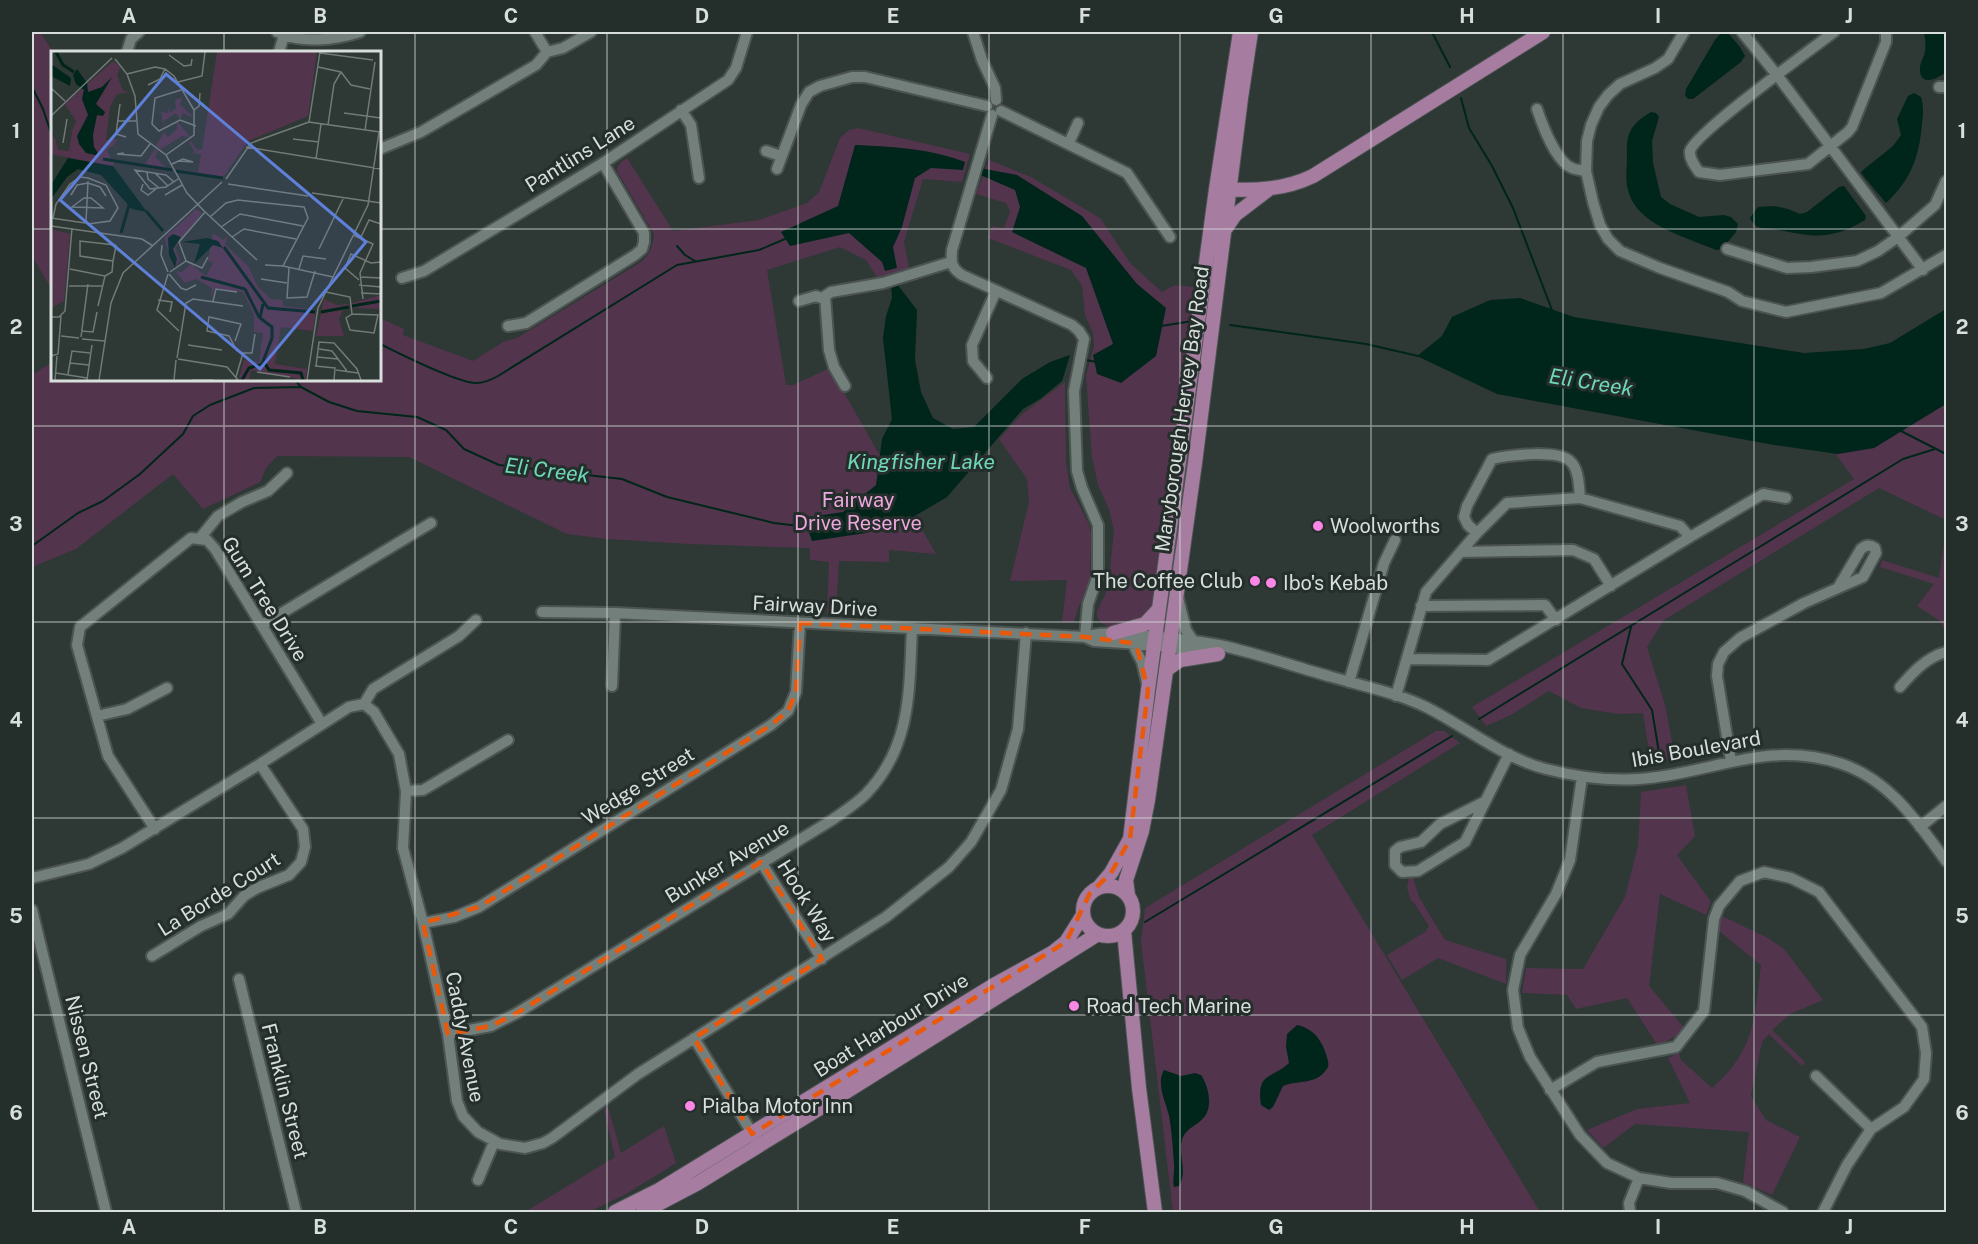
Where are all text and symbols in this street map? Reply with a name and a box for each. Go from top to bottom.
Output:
text: A [122,4,136,28]
text: B [313,4,327,28]
text: C [504,4,518,28]
text: D [695,4,709,28]
text: E [887,4,899,28]
text: F [1079,4,1091,28]
text: G [1268,4,1284,28]
text: H [1459,4,1475,28]
text: I [1655,4,1661,28]
text: J [1845,4,1853,28]
inset map [51,51,381,381]
street label: Pantlins Lane [521,111,639,197]
text: 1 [12,119,20,143]
text: 1 [1958,119,1966,143]
street label: Maryborough Hervey Bay Road [1150,265,1214,553]
text: 2 [10,315,22,339]
text: 2 [1956,315,1968,339]
water label: Eli Creek [1547,363,1635,401]
water label: Kingfisher Lake [847,449,995,474]
water label: Eli Creek [503,452,591,488]
park label: Fairway Drive Reserve [794,488,922,535]
text: 3 [9,512,23,536]
text: 3 [1955,512,1969,536]
place label: Woolworths [1330,514,1440,538]
marker: Woolworths [1311,519,1325,533]
street label: Gum Tree Drive [217,532,313,666]
place label: The Coffee Club [1093,569,1243,593]
place label: Ibo's Kebab [1283,571,1388,595]
marker: The Coffee Club [1248,574,1262,588]
marker: Ibo's Kebab [1264,576,1278,590]
street label: Fairway Drive [752,591,878,621]
text: 4 [9,708,23,732]
text: 4 [1955,708,1969,732]
street label: Ibis Boulevard [1629,726,1763,772]
street label: Wedge Street [577,742,699,830]
street label: Bunker Avenue [661,816,793,908]
street label: La Borde Court [153,847,285,941]
street label: Hook Way [772,855,842,947]
text: 5 [9,904,23,928]
text: 5 [1955,904,1969,928]
street label: Boat Harbour Drive [809,968,973,1082]
street label: Caddy Avenue [441,970,489,1104]
street label: Nissen Street [60,993,114,1121]
place label: Road Tech Marine [1086,994,1252,1018]
marker: Road Tech Marine [1067,999,1081,1013]
street label: Franklin Street [257,1021,313,1161]
place label: Pialba Motor Inn [702,1094,853,1118]
marker: Pialba Motor Inn [683,1099,697,1113]
text: 6 [9,1101,23,1125]
text: 6 [1955,1101,1969,1125]
text: A [122,1215,136,1239]
text: B [313,1215,327,1239]
text: C [504,1215,518,1239]
text: D [695,1215,709,1239]
text: E [887,1215,899,1239]
text: F [1079,1215,1091,1239]
text: G [1268,1215,1284,1239]
text: H [1459,1215,1475,1239]
text: I [1655,1215,1661,1239]
text: J [1845,1215,1853,1239]

